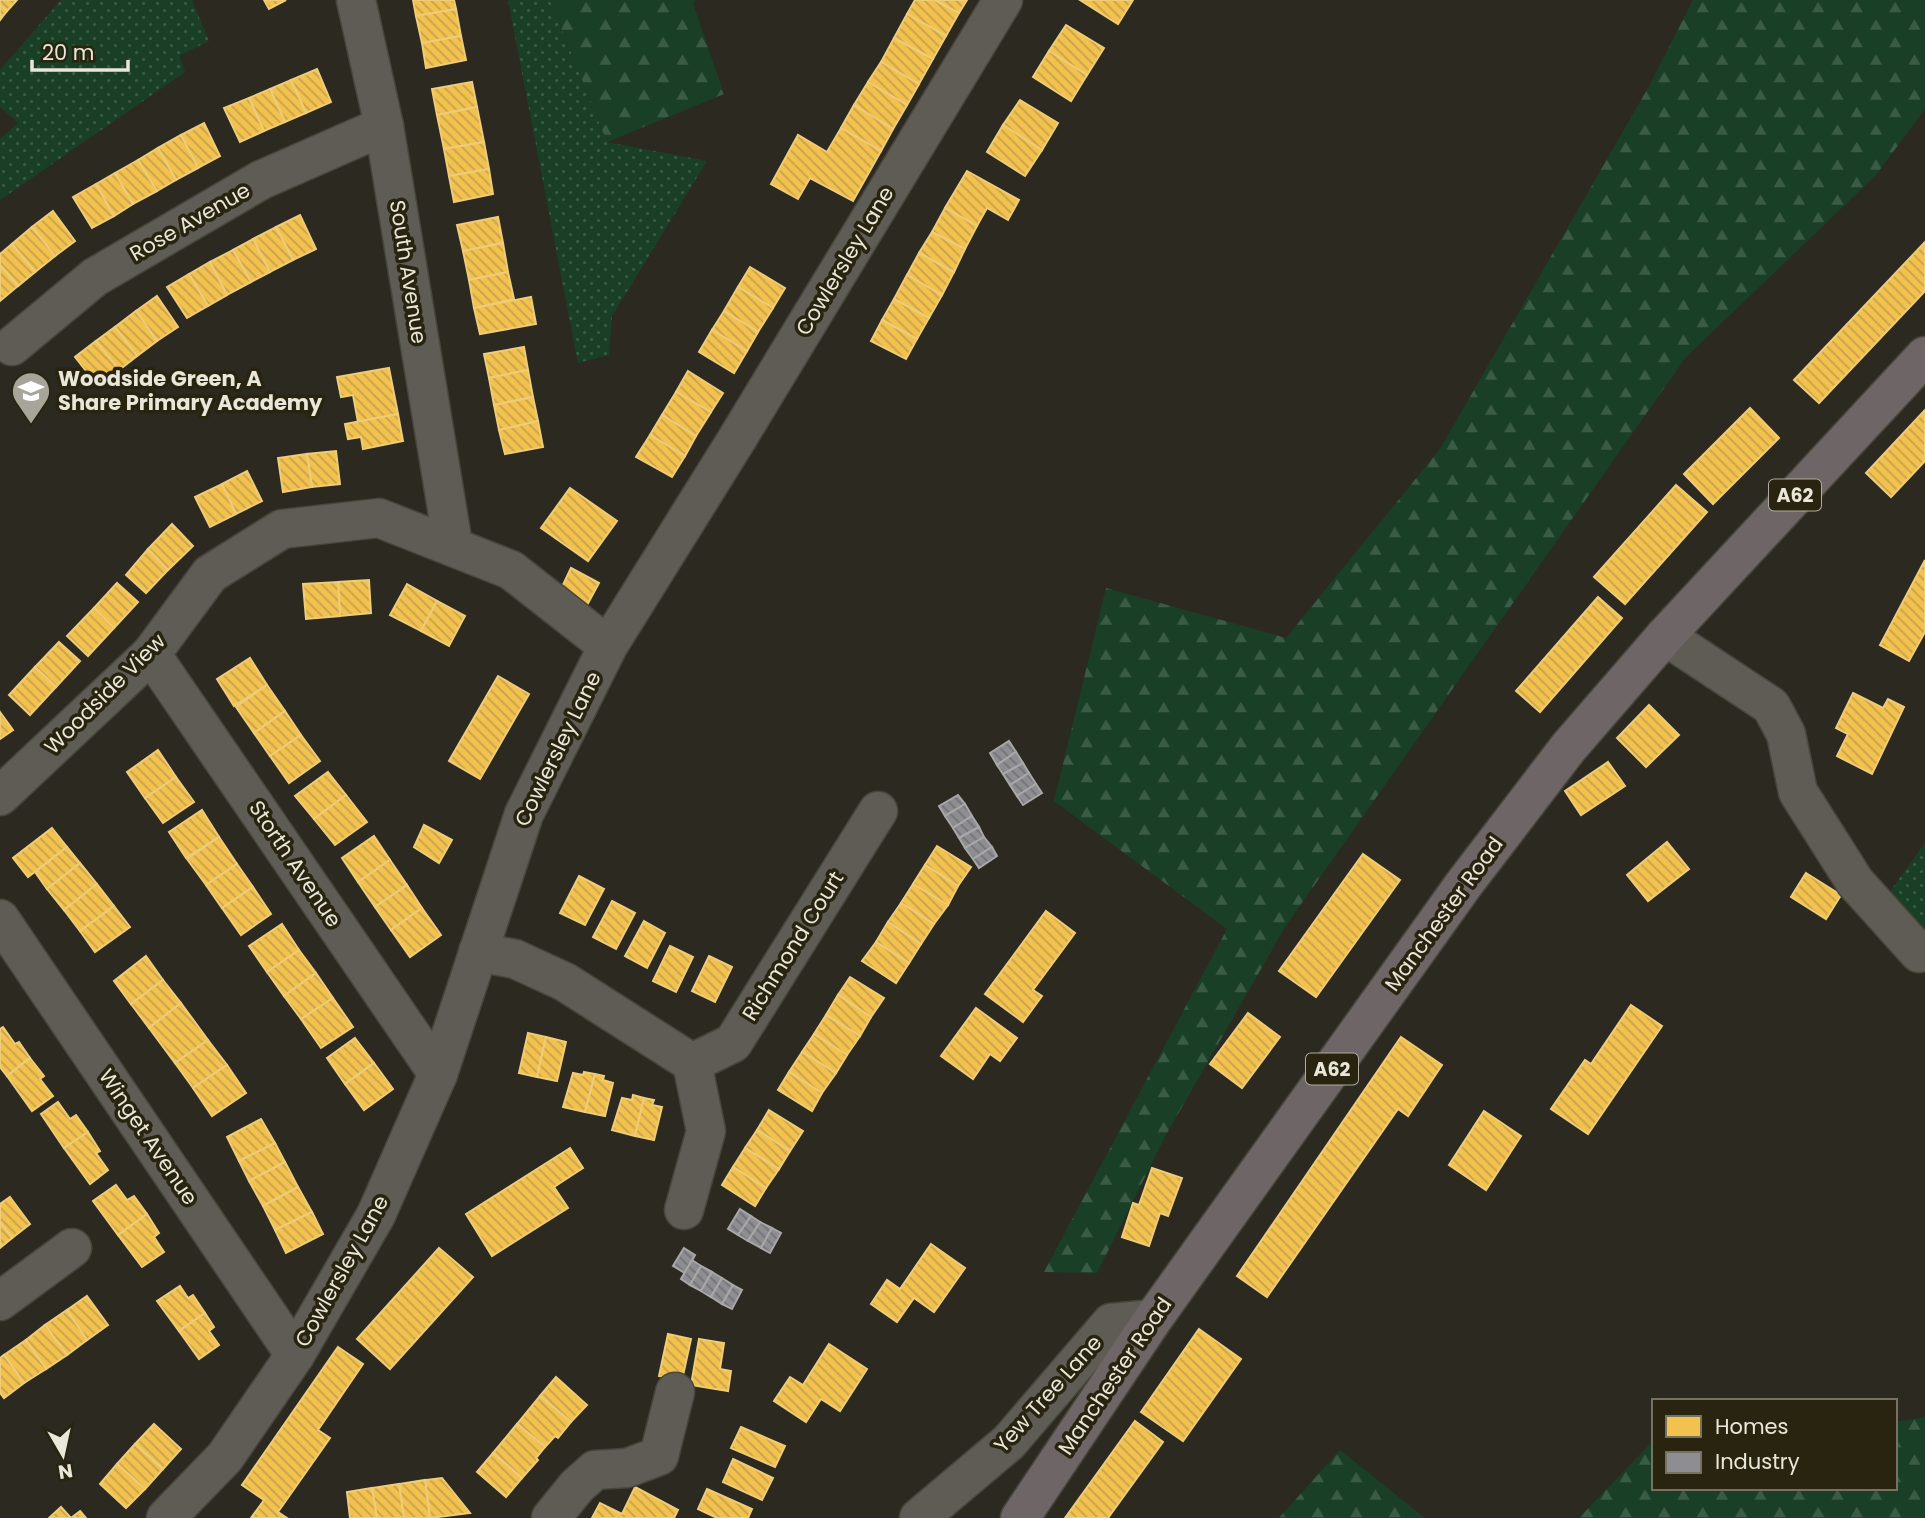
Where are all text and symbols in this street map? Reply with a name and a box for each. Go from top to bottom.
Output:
scale bar [32,28,128,72]
text: 20 m [42,38,95,67]
street label: Rose Avenue [124,175,255,268]
street label: Cowlersley Lane [789,181,901,341]
street label: South Avenue [383,198,434,346]
place label: Woodside Green, A Share Primary Academy [58,364,323,417]
school or university icon: Woodside Green, A Share Primary Academy [10,370,52,425]
road number: A62 [1769,480,1821,510]
street label: Woodside View [38,627,172,761]
street label: Cowlersley Lane [507,666,608,831]
street label: Storth Avenue [242,795,348,933]
street label: Manchester Road [1378,831,1510,997]
street label: Richmond Court [735,866,850,1026]
road number: A62 [1306,1054,1358,1084]
street label: Winget Avenue [92,1063,205,1211]
street label: Cowlersley Lane [288,1190,395,1352]
street label: Manchester Road [1051,1291,1178,1460]
street label: Yew Tree Lane [987,1329,1108,1459]
legend [1652,1399,1897,1490]
text: Homes [1715,1412,1789,1441]
north arrow [28,1420,98,1490]
text: Industry [1715,1447,1800,1476]
text: N [56,1457,75,1486]

